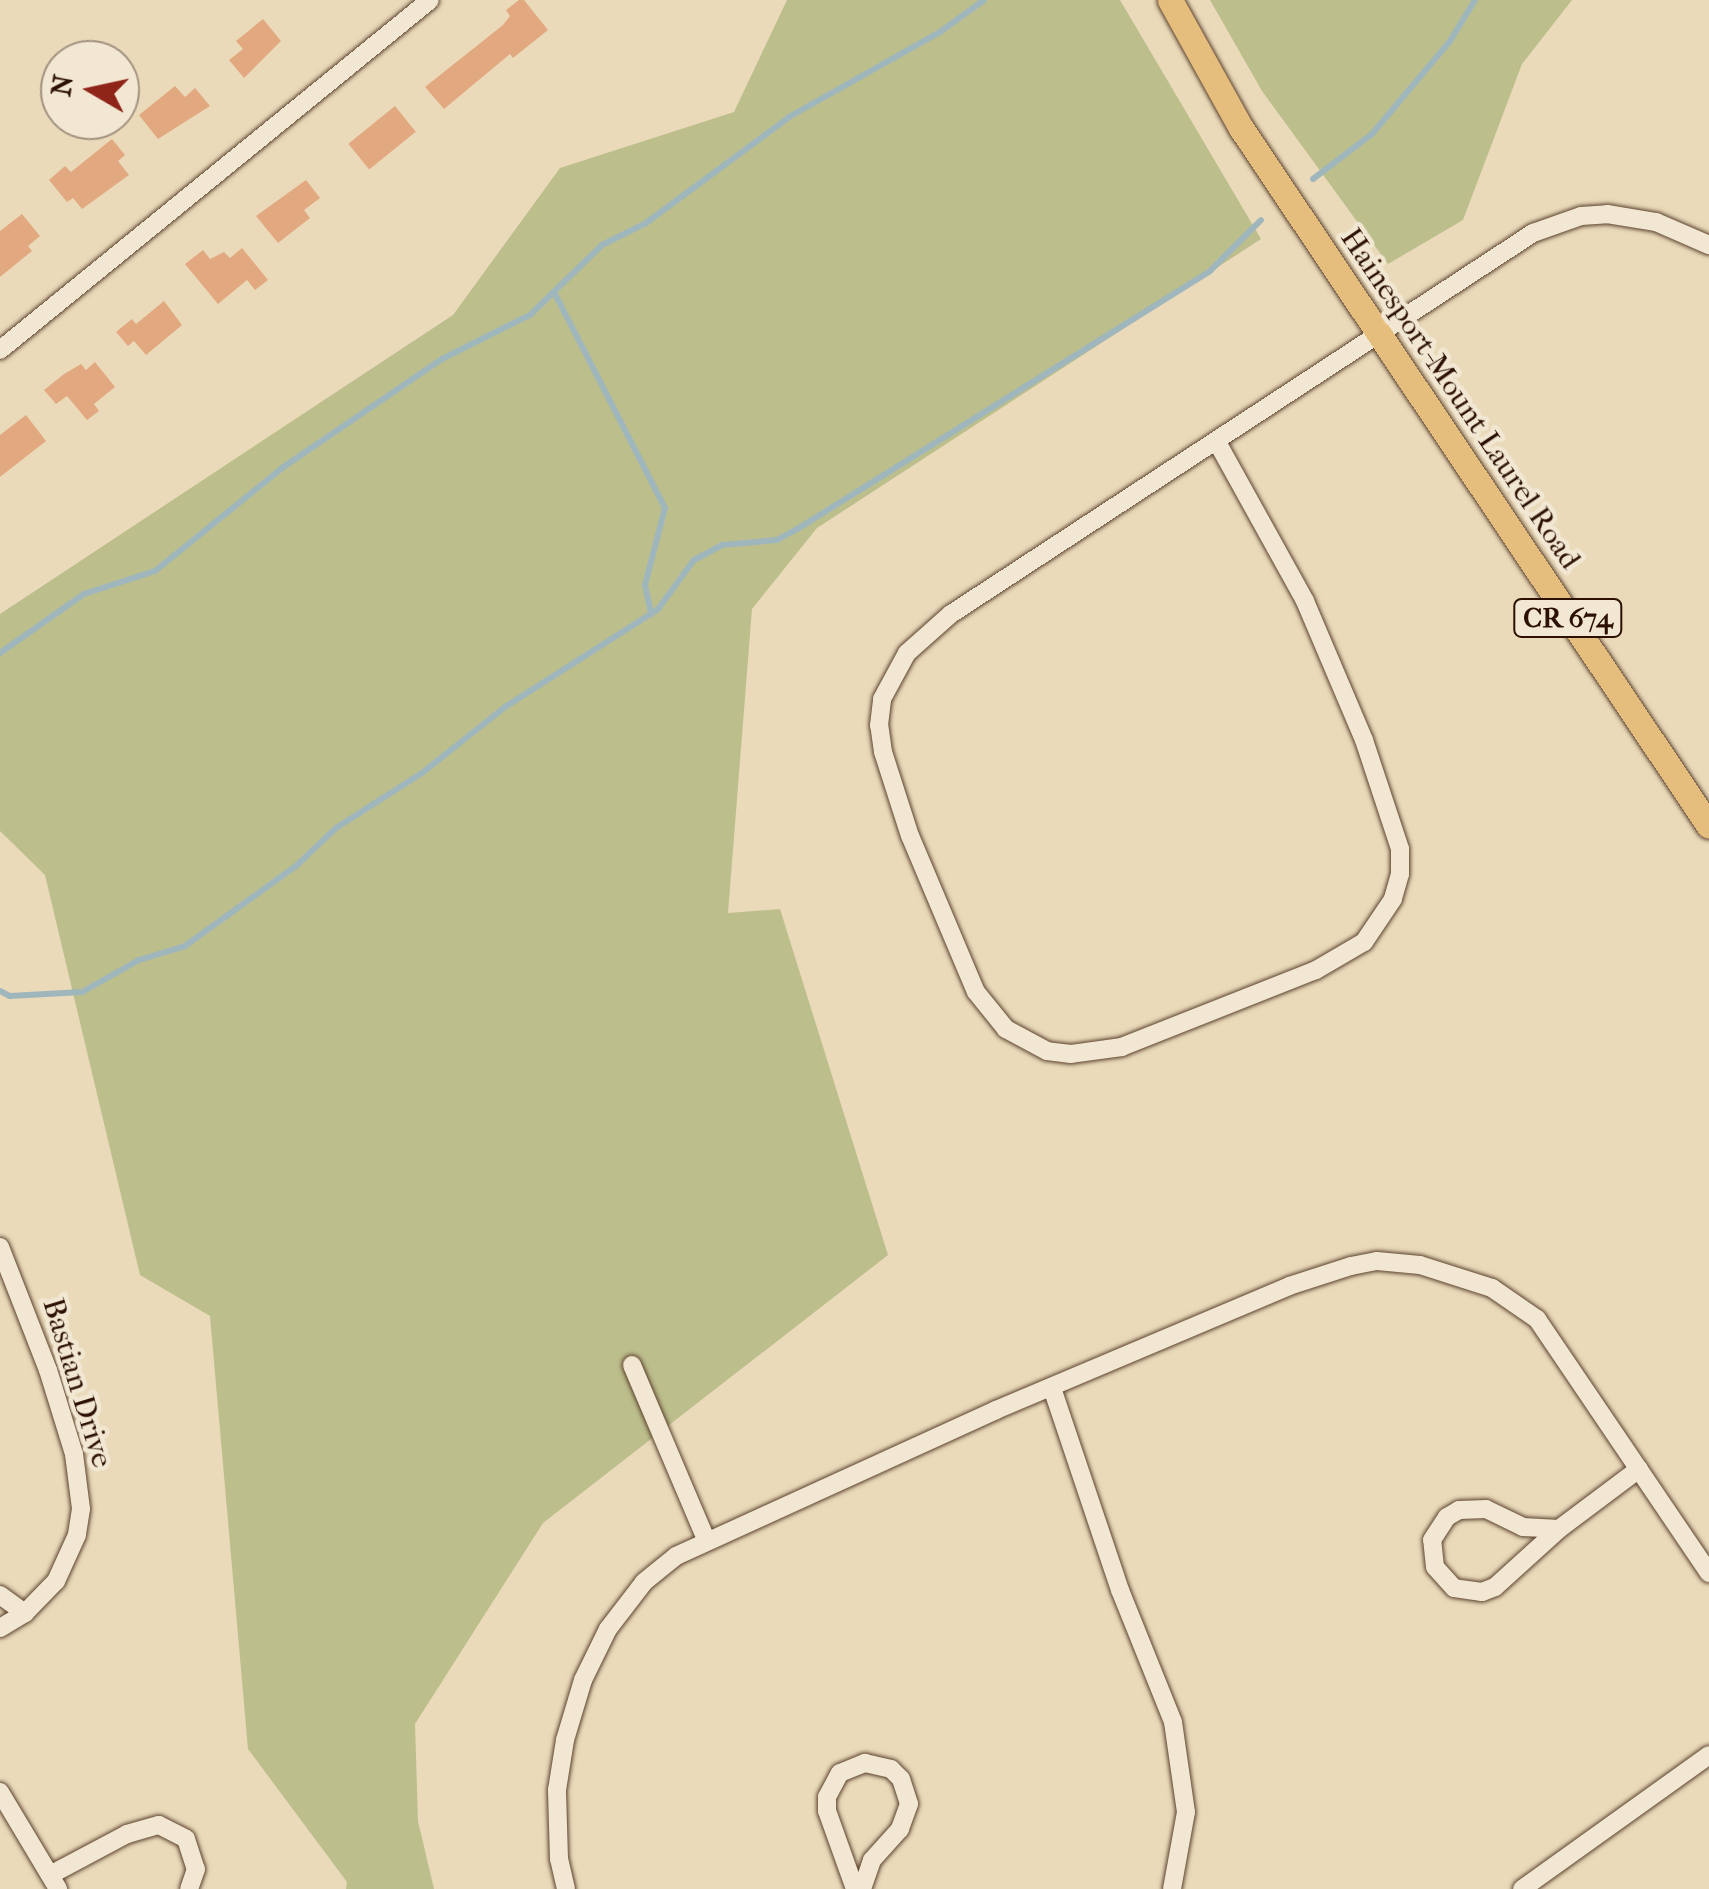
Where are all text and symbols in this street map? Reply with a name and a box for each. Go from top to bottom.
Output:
north arrow [40,40,140,140]
text: N [44,72,80,99]
street label: Hainesport-Mount Laurel Road [1332,222,1588,576]
road number: CR 674 [1513,595,1623,641]
street label: Bastian Drive [34,1294,120,1472]

